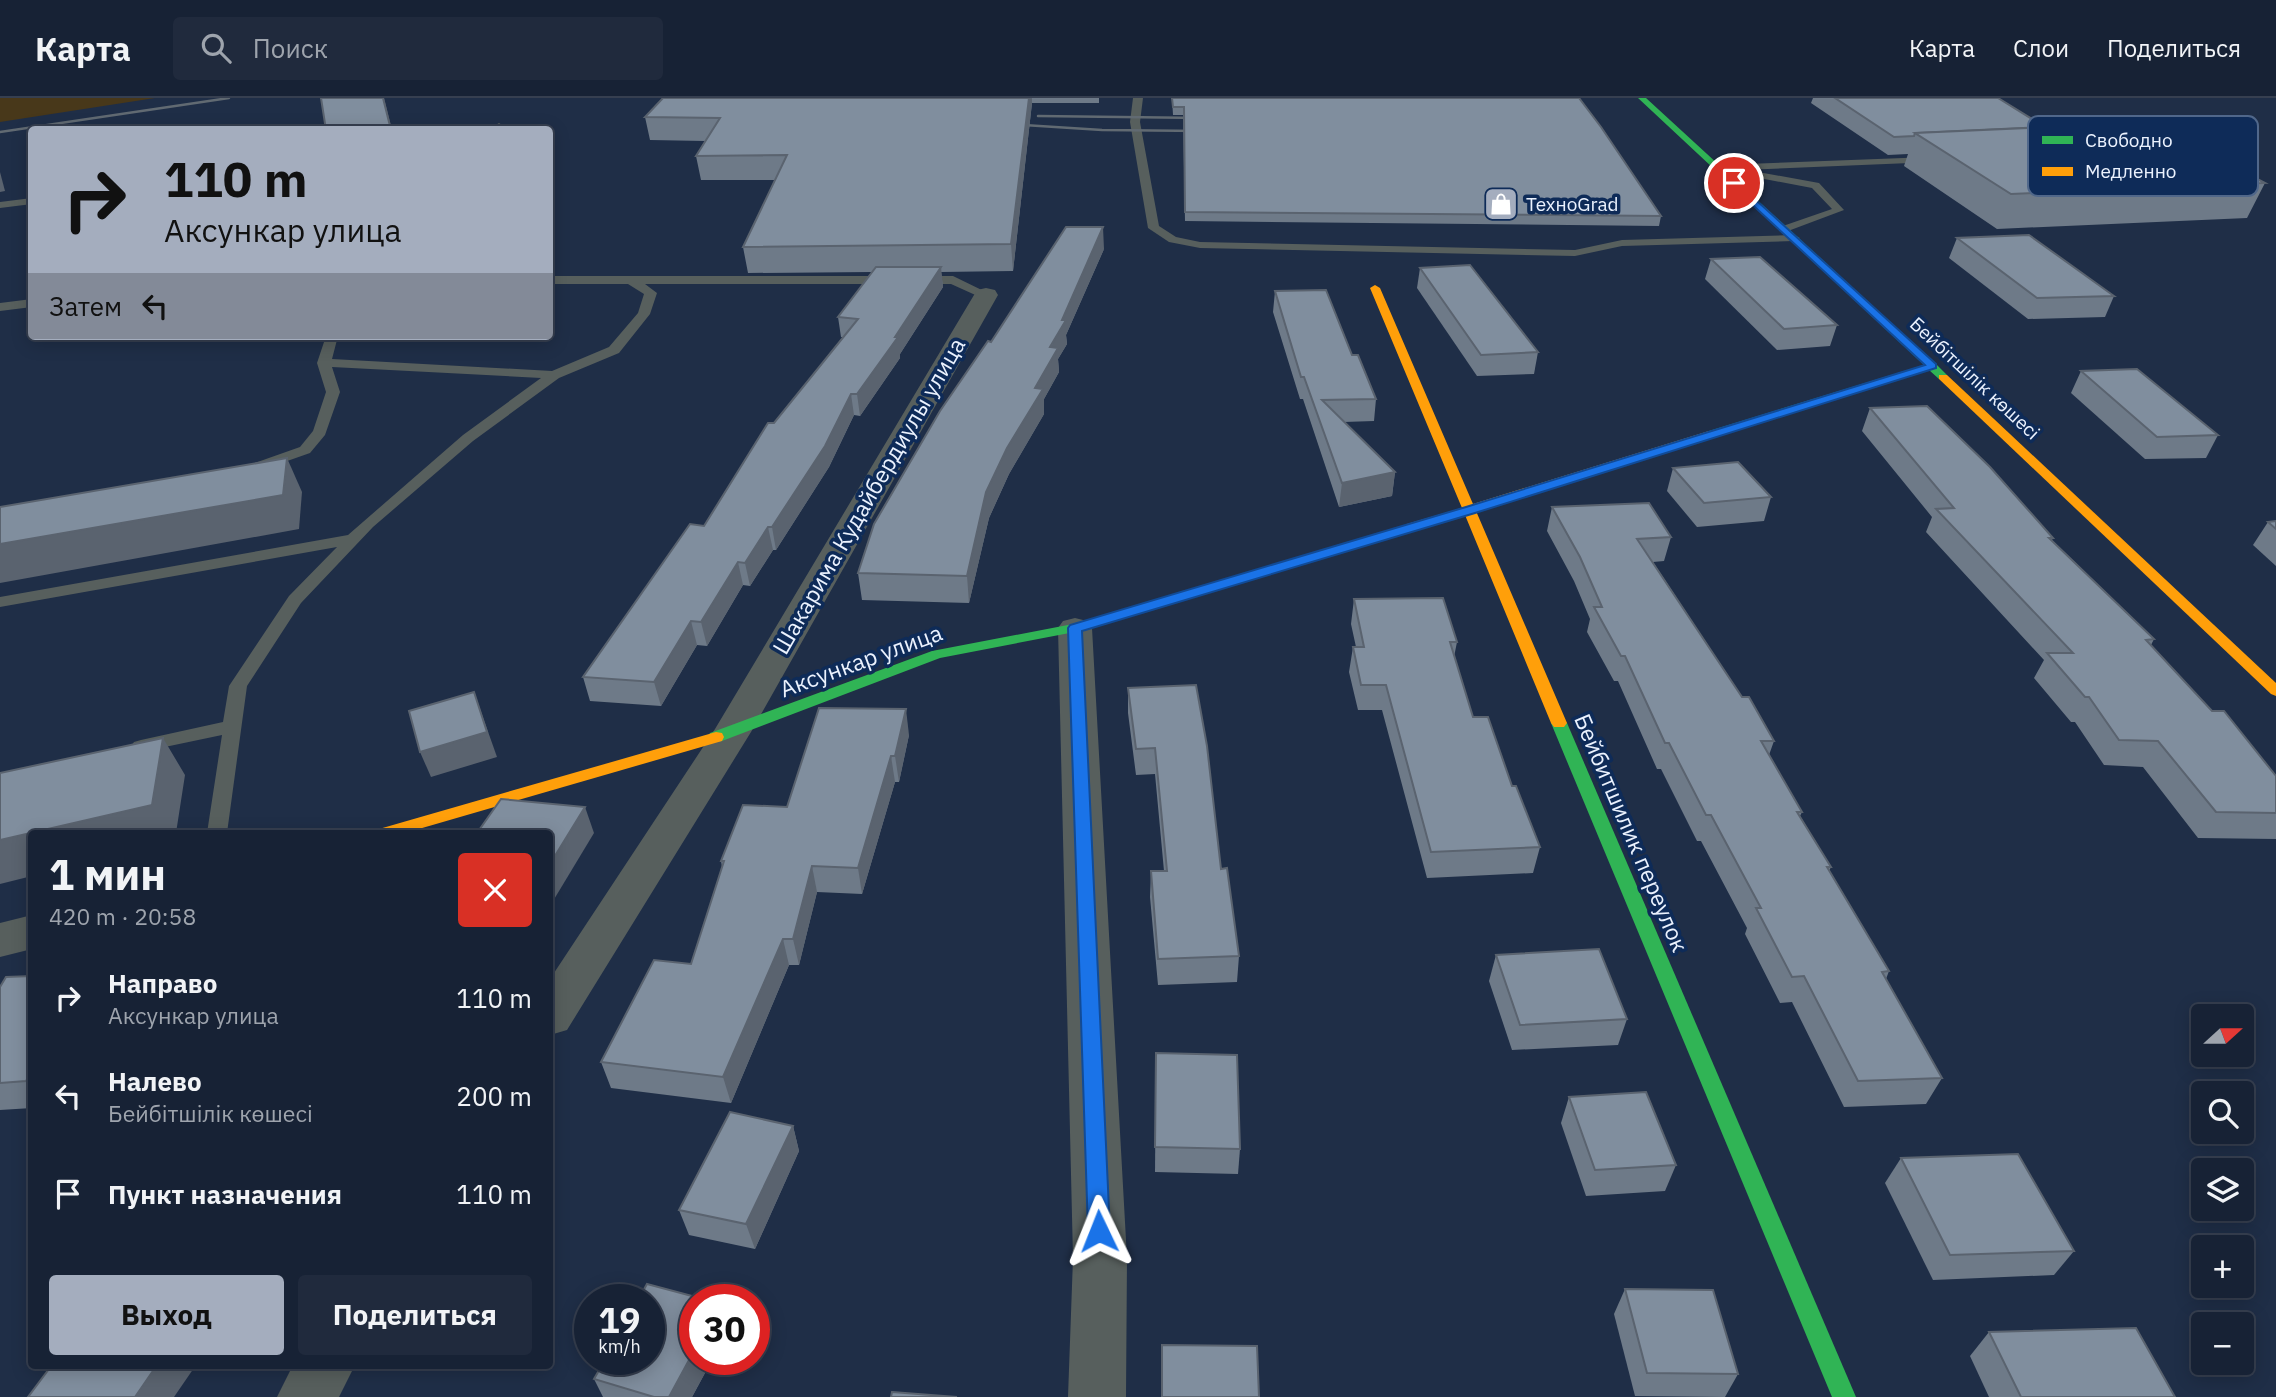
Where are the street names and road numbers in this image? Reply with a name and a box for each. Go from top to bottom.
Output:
street label: Бейбітшілік көшесі [1905,312,2045,444]
street label: Шакарима Кудайбердиулы улица [765,332,971,659]
street label: Аксункар улица [775,617,946,703]
street label: Бейбитшилик переулок [1568,709,1696,956]

